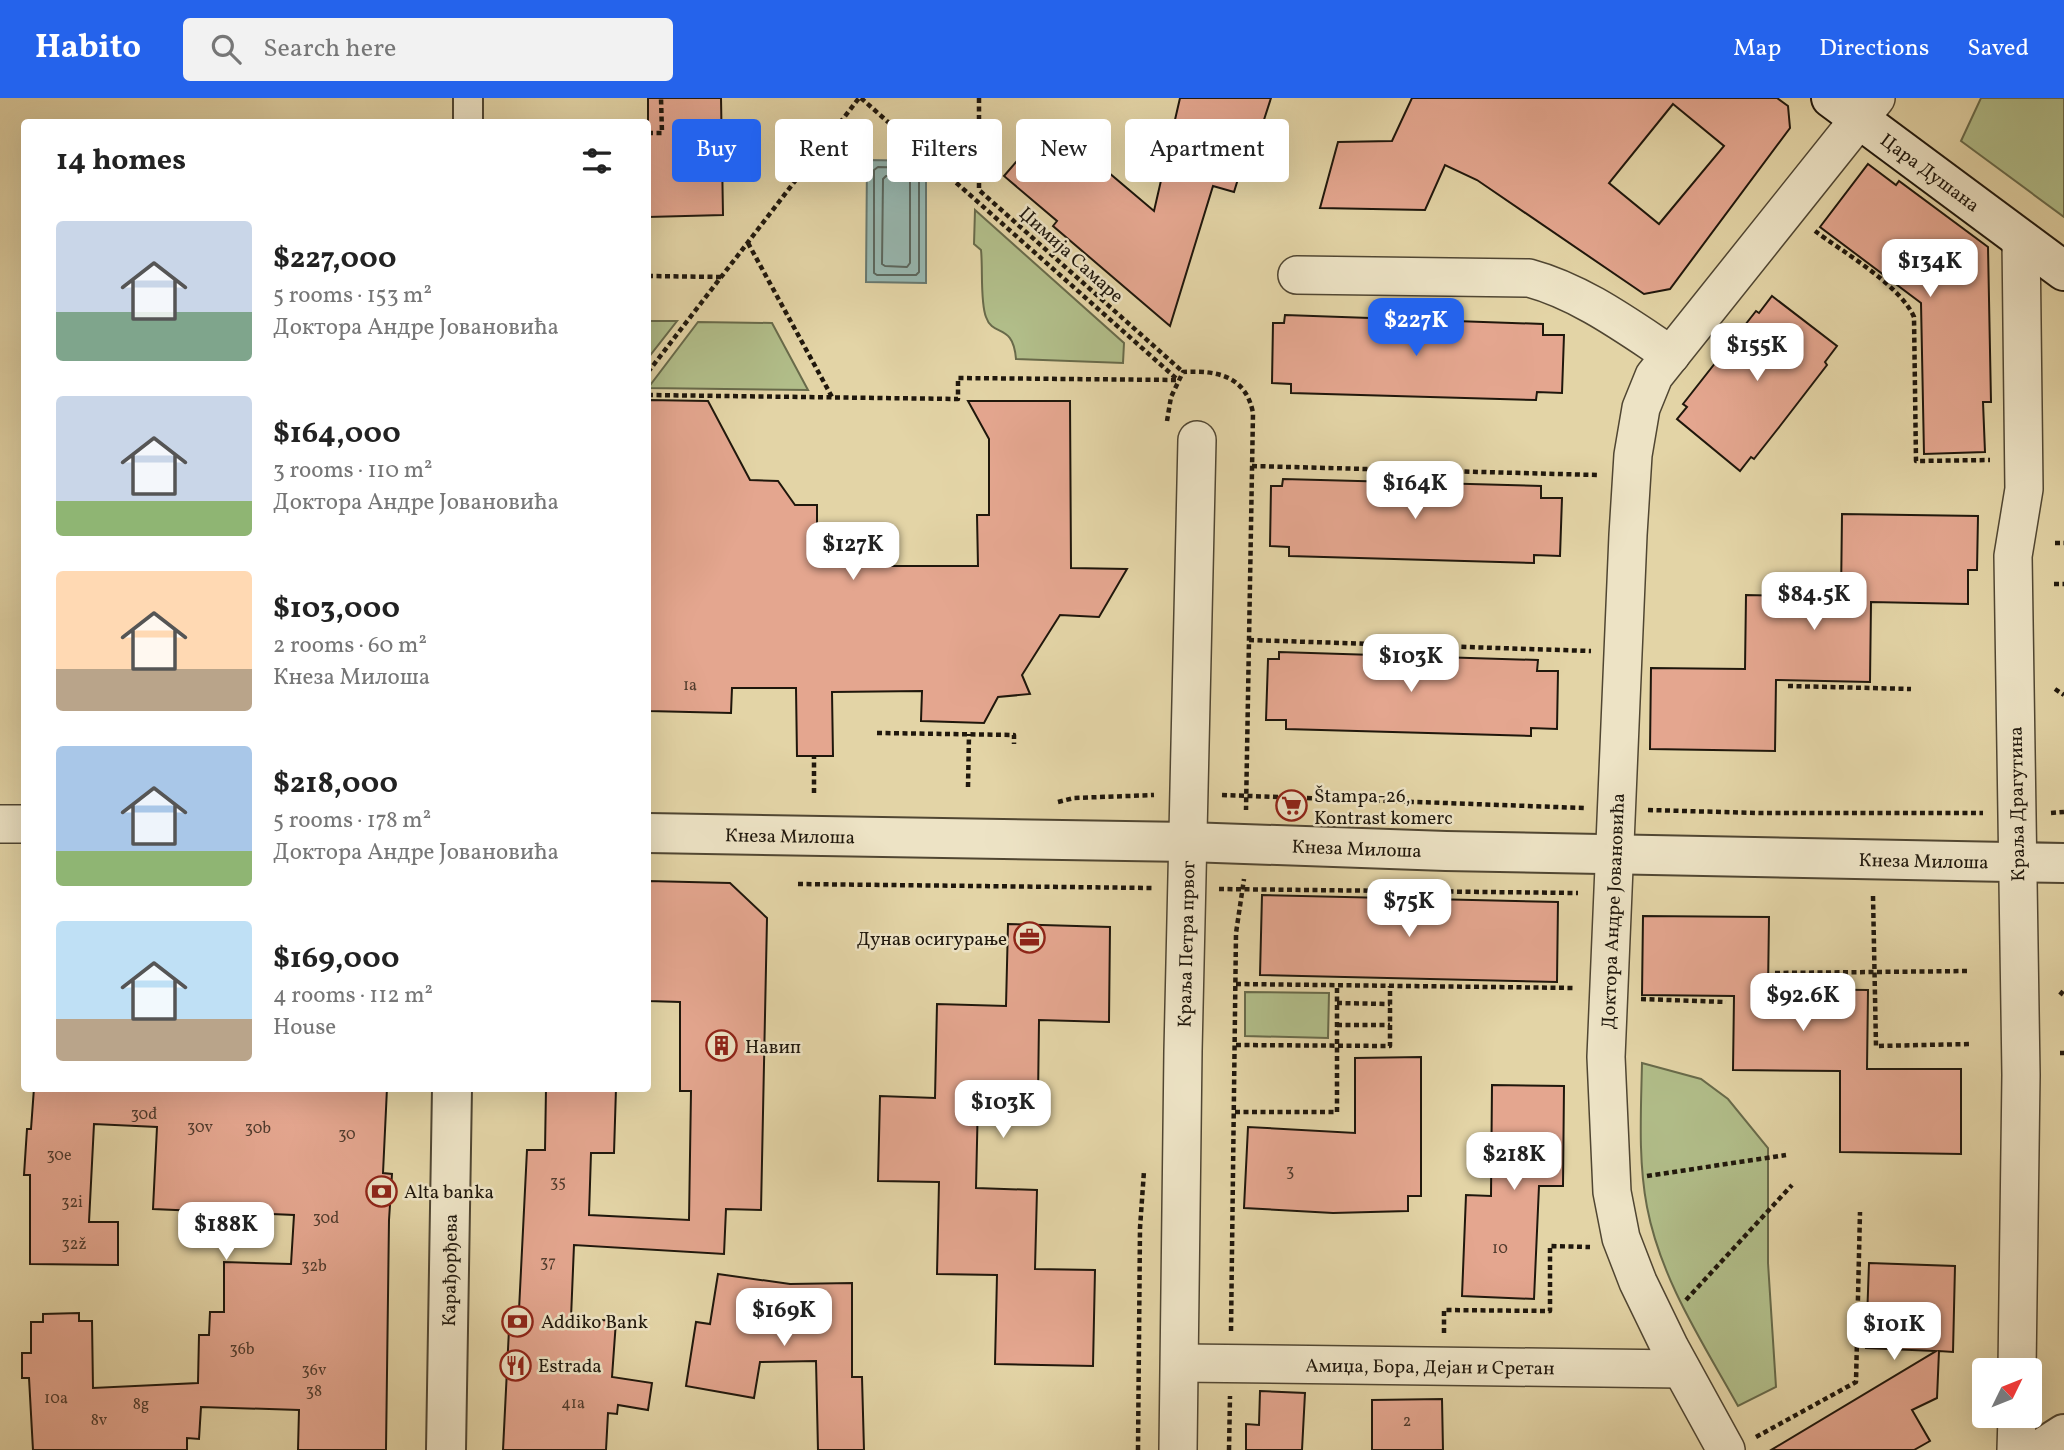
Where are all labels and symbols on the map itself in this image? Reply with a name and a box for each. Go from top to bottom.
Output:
street label: Цара Душана [1874,128,1984,219]
street label: Џимија Самаре [1013,201,1129,310]
pin: $134K [1881,240,1979,299]
pin: $227K [1367,299,1465,358]
pin: $155K [1708,324,1806,383]
pin: $164K [1366,462,1464,521]
pin: $127K [804,522,902,582]
pin: $84.5K [1757,573,1871,632]
pin: $103K [1362,634,1460,694]
house number: 1a [683,675,697,697]
street label: Краља Драгутина [2004,726,2032,882]
place label: Štampa-26, Kontrast komerc [1314,784,1453,832]
supermarket icon: Štampa-26, Kontrast komerc [1274,789,1308,823]
street label: Доктора Андре Јовановића [1596,792,1632,1030]
street label: Кнеза Милоша [725,823,855,851]
street label: Кнеза Милоша [1291,835,1422,865]
street label: Кнеза Милоша [1858,848,1989,877]
street label: Краља Петра првог [1173,860,1202,1028]
pin: $75K [1368,880,1450,939]
office icon: Дунав осигурање [1013,921,1047,955]
place label: Дунав осигурање [857,927,1007,953]
pin: $92.6K [1746,974,1860,1033]
building icon: Навип [705,1029,739,1063]
place label: Навип [745,1035,801,1061]
pin: $103K [954,1080,1052,1140]
house number: 30đ [131,1104,157,1126]
house number: 30v [187,1117,214,1139]
house number: 30b [245,1118,271,1140]
house number: 30 [338,1124,356,1146]
pin: $218K [1465,1132,1563,1192]
house number: 30e [46,1145,72,1167]
house number: 3 [1286,1161,1294,1183]
house number: 35 [550,1172,566,1194]
bank icon: Alta banka [364,1174,398,1208]
place label: Alta banka [404,1180,494,1206]
house number: 32i [61,1192,83,1214]
pin: $188K [177,1202,275,1262]
house number: 30d [313,1208,339,1230]
street label: Карађорђева [437,1213,465,1327]
house number: 32ž [62,1234,86,1256]
house number: 10 [1492,1238,1508,1260]
house number: 37 [540,1252,556,1274]
house number: 32b [301,1256,327,1278]
pin: $169K [735,1288,833,1348]
pin: $101K [1845,1302,1943,1362]
bank icon: Addiko Bank [501,1304,535,1338]
place label: Addiko Bank [541,1310,648,1336]
house number: 36b [229,1339,255,1361]
restaurant icon: Estrada [498,1348,532,1382]
place label: Estrada [538,1354,602,1380]
street label: Амиџа, Бора, Дејан и Сретан [1305,1354,1555,1382]
north arrow [1972,1358,2042,1428]
house number: 36v [302,1360,327,1382]
house number: 38 [306,1381,322,1403]
house number: 10a [44,1388,68,1410]
house number: 41a [561,1393,585,1415]
house number: 8g [133,1394,149,1416]
house number: 8v [91,1410,108,1432]
house number: 2 [1403,1411,1411,1433]

